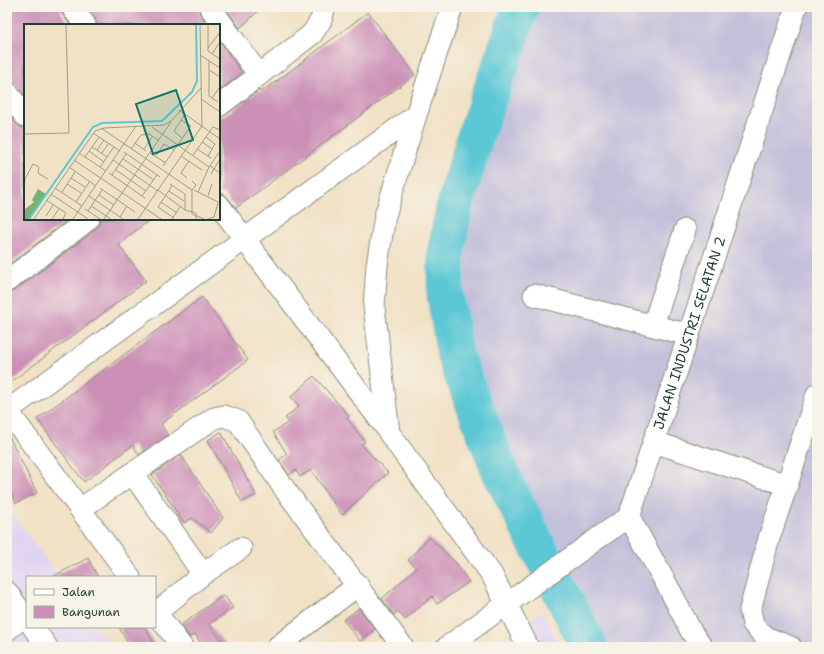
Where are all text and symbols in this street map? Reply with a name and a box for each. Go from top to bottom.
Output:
inset map [24,24,220,220]
street label: JALAN INDUSTRI SELATAN 2 [649,234,729,432]
legend [26,576,156,628]
text: Jalan [62,584,95,600]
text: Bangunan [62,604,120,620]

